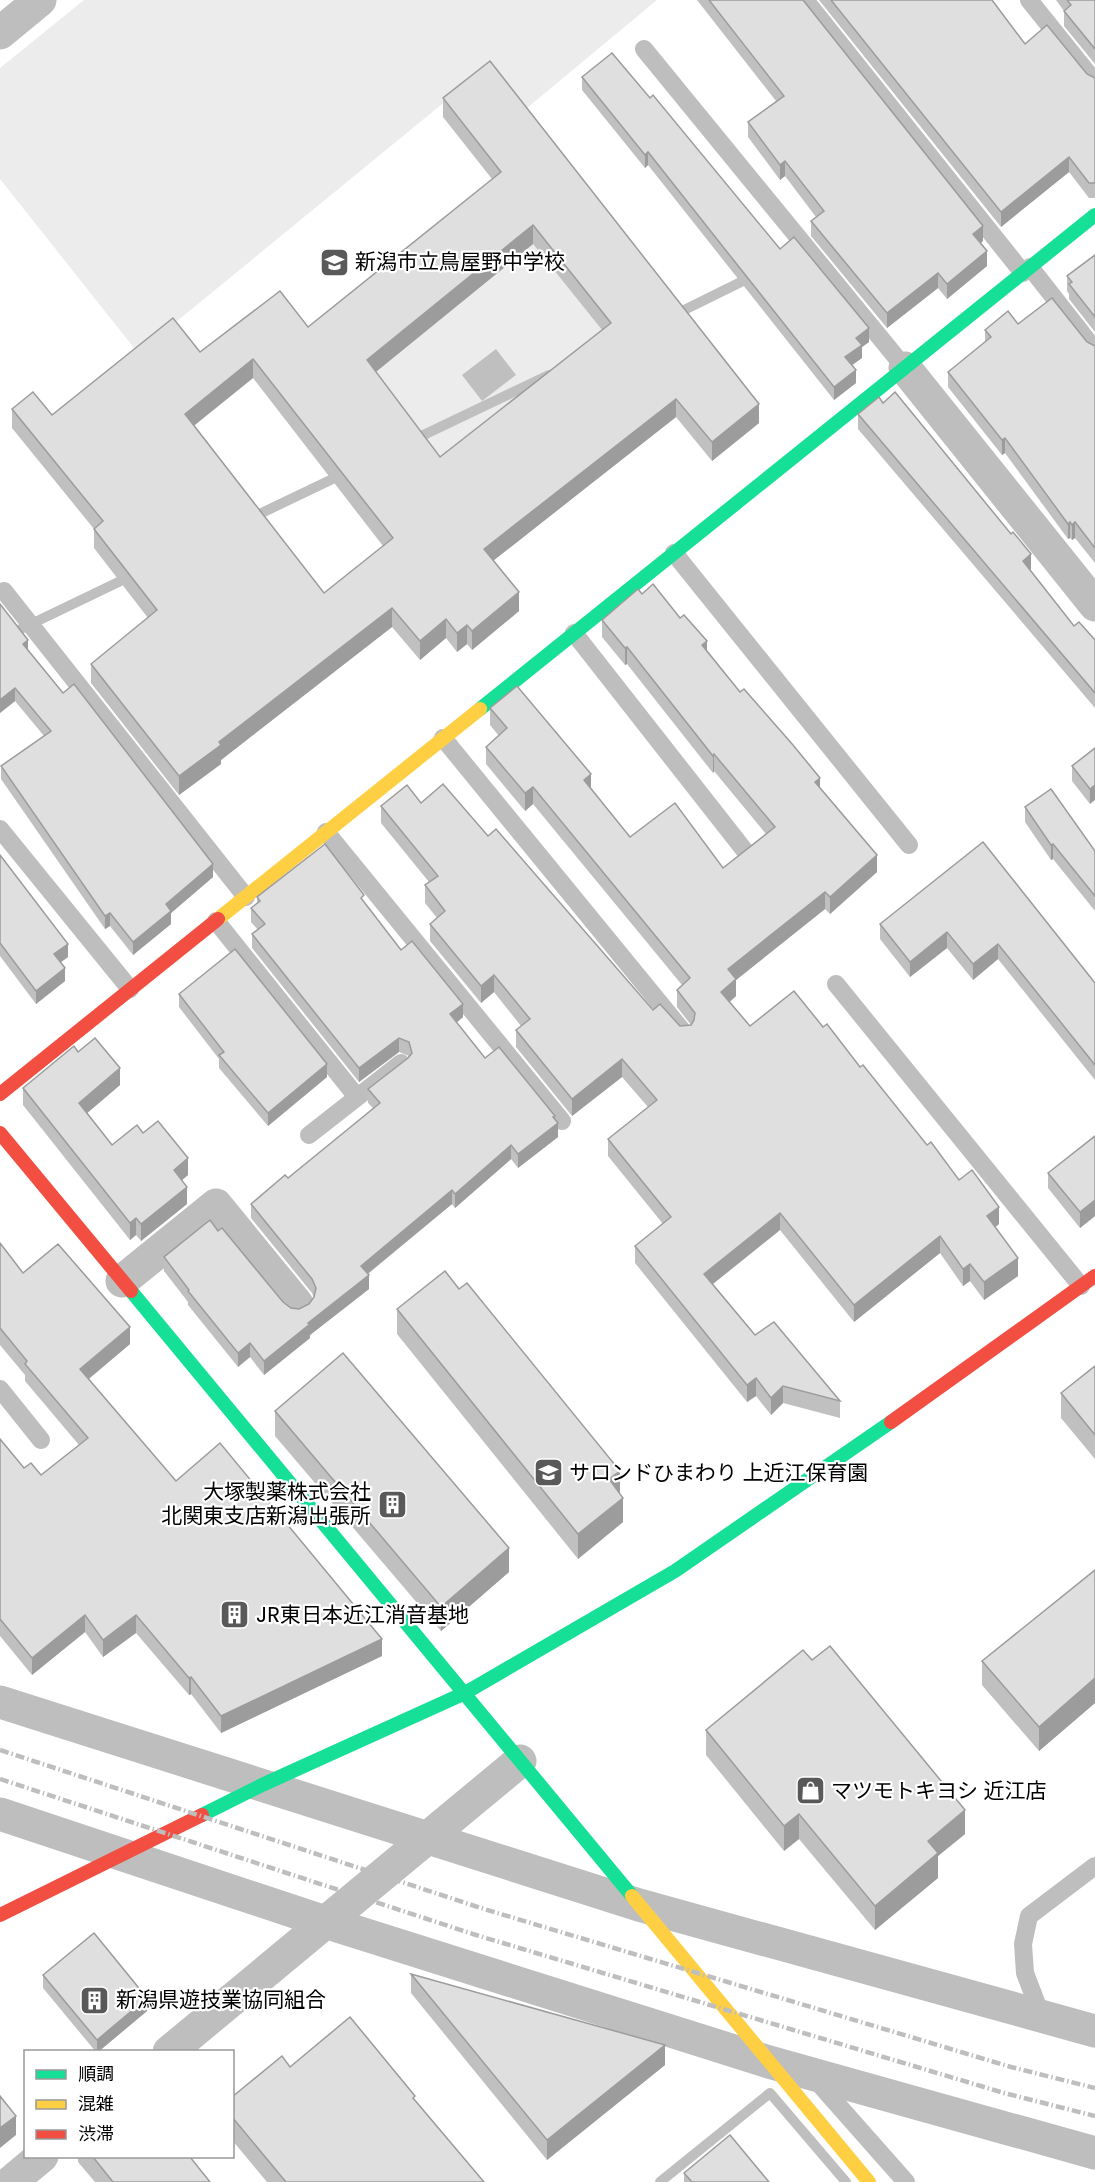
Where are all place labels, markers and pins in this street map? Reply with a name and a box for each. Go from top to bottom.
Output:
school or university icon: 新潟市立鳥屋野中学校 [318,246,350,278]
place label: 新潟市立鳥屋野中学校 [355,247,565,276]
school or university icon: サロンドひまわり 上近江保育園 [532,1457,564,1489]
place label: サロンドひまわり 上近江保育園 [569,1458,869,1487]
place label: 大塚製薬株式会社 北関東支店新潟出張所 [161,1477,371,1530]
building icon: 大塚製薬株式会社 北関東支店新潟出張所 [376,1488,408,1520]
building icon: JR東日本近江消音基地 [219,1599,251,1631]
place label: JR東日本近江消音基地 [256,1600,469,1629]
shop icon: マツモトキヨシ 近江店 [794,1775,826,1807]
place label: マツモトキヨシ 近江店 [831,1776,1047,1805]
building icon: 新潟県遊技業協同組合 [79,1984,111,2016]
place label: 新潟県遊技業協同組合 [116,1985,326,2014]

